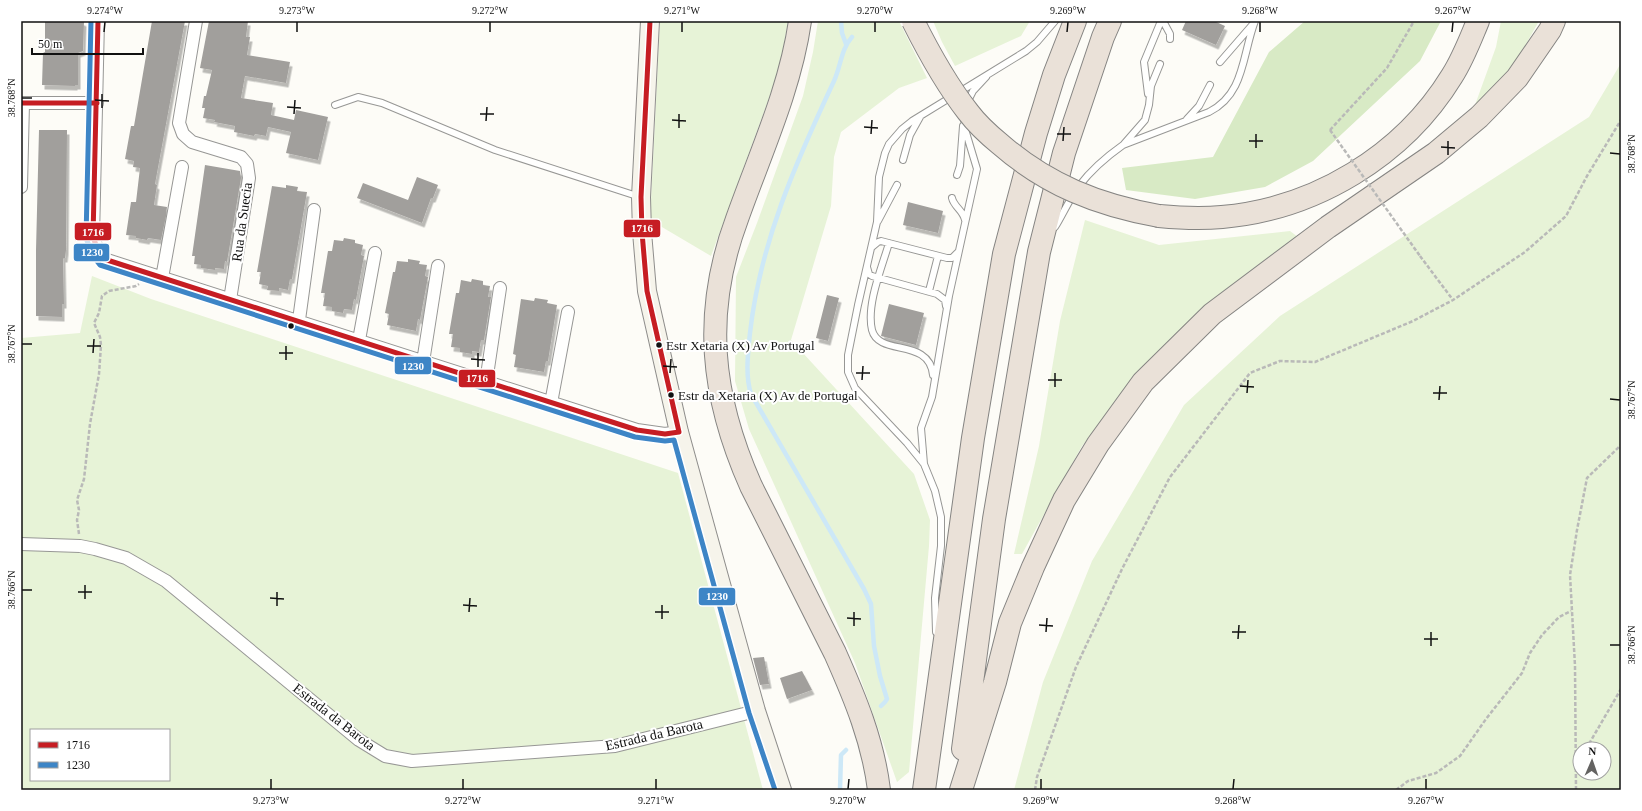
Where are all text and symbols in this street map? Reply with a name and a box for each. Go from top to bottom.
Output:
text: 9.274°W [87,5,124,16]
text: 9.273°W [279,5,316,16]
text: 9.272°W [472,5,509,16]
text: 9.271°W [664,5,701,16]
text: 9.270°W [857,5,894,16]
text: 9.269°W [1050,5,1087,16]
text: 9.268°W [1242,5,1279,16]
text: 9.267°W [1435,5,1472,16]
scale bar [32,30,143,56]
text: 50 m [38,37,63,51]
text: 38.768°N [6,79,17,117]
text: 38.768°N [1626,135,1637,173]
street label: Rua da Suecia [229,181,255,263]
line badge: 1716 [623,219,661,238]
line badge: 1716 [74,222,112,241]
text: 1716 [631,222,654,234]
text: 1716 [82,226,105,238]
line badge: 1230 [73,243,110,262]
text: 1230 [81,246,104,258]
unlabelled marker [286,321,296,331]
text: 38.767°N [6,325,17,363]
place label: Estr Xetaria (X) Av Portugal [666,338,815,353]
marker: Estr Xetaria (X) Av Portugal [654,340,664,350]
line badge: 1230 [394,356,432,375]
text: 1230 [402,360,425,372]
line badge: 1716 [458,369,496,388]
text: 1716 [466,372,489,384]
text: 38.767°N [1626,381,1637,419]
place label: Estr da Xetaria (X) Av de Portugal [678,388,858,403]
marker: Estr da Xetaria (X) Av de Portugal [666,390,676,400]
text: 38.766°N [6,571,17,609]
line badge: 1230 [698,587,736,606]
text: 1230 [706,590,729,602]
text: 38.766°N [1626,626,1637,664]
street label: Estrada da Barota [290,680,378,754]
street label: Estrada da Barota [604,716,705,754]
legend [30,729,170,781]
text: 1716 [66,738,90,752]
north arrow [1572,741,1612,781]
text: N [1588,745,1597,757]
text: 1230 [66,758,90,772]
text: 9.273°W [253,795,290,806]
text: 9.272°W [445,795,482,806]
text: 9.271°W [638,795,675,806]
text: 9.270°W [830,795,867,806]
text: 9.269°W [1023,795,1060,806]
text: 9.268°W [1215,795,1252,806]
text: 9.267°W [1408,795,1445,806]

